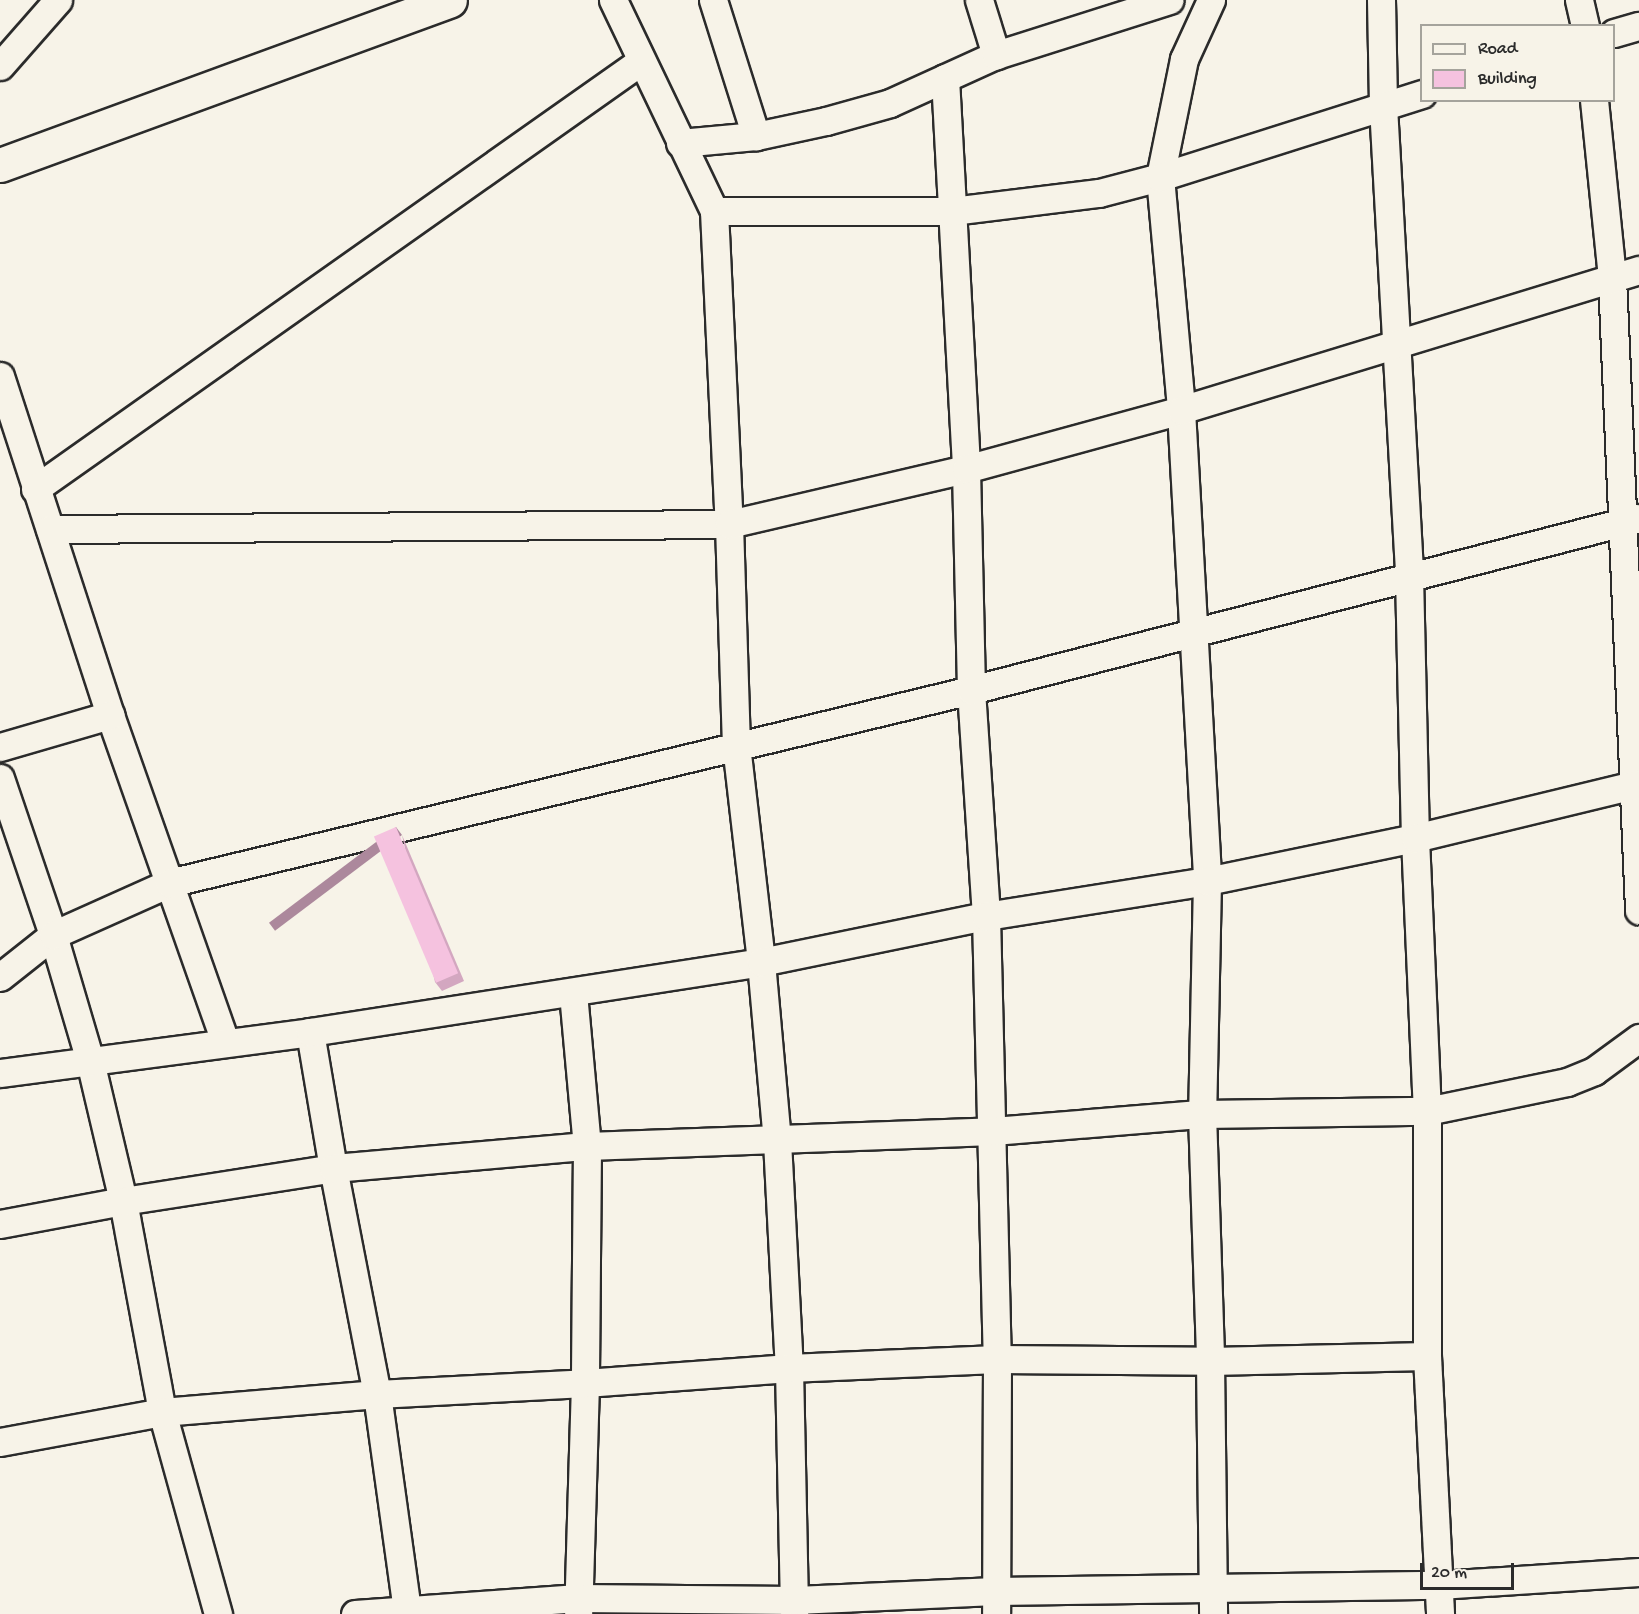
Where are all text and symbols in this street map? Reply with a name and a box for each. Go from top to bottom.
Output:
legend [1420,24,1615,102]
text: Road [1478,39,1517,60]
text: Building [1478,69,1537,90]
scale bar [1423,1551,1518,1589]
text: 20 m [1431,1563,1467,1584]

